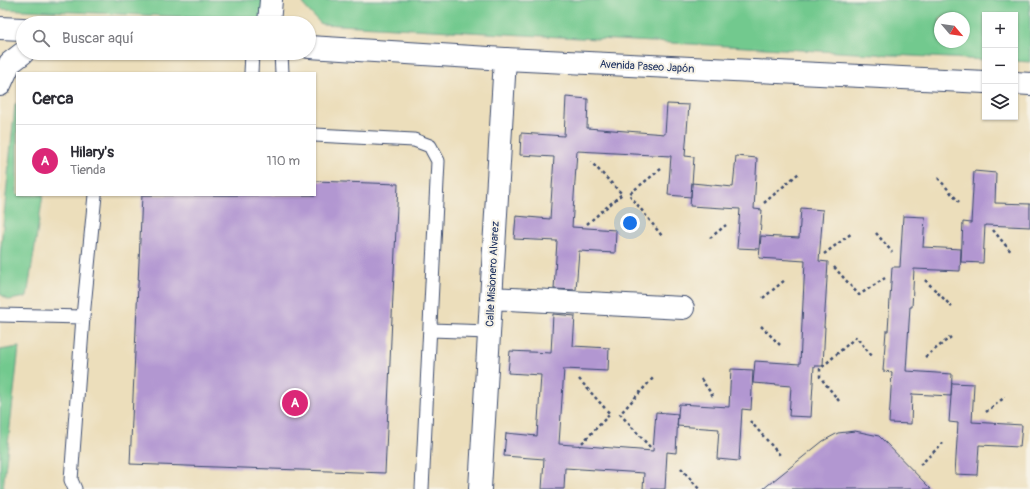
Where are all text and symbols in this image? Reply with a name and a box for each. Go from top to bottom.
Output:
north arrow [934,12,970,48]
map controls [982,12,1018,120]
button: + [982,12,1018,48]
search box [16,16,316,60]
icon: search [30,27,52,49]
text: Buscar aquí [62,29,134,48]
button: − [982,48,1018,84]
street label: Avenida Paseo Japón [599,58,695,75]
button: layers [982,84,1018,120]
text: Cerca [32,88,73,109]
text: Hilary's [70,143,114,162]
text: A [41,153,49,169]
text: 110 m [267,153,300,169]
text: Tienda [70,162,105,178]
your location [620,213,640,233]
street label: Calle Misionero Alvarez [483,221,502,327]
pin: A [282,388,308,418]

